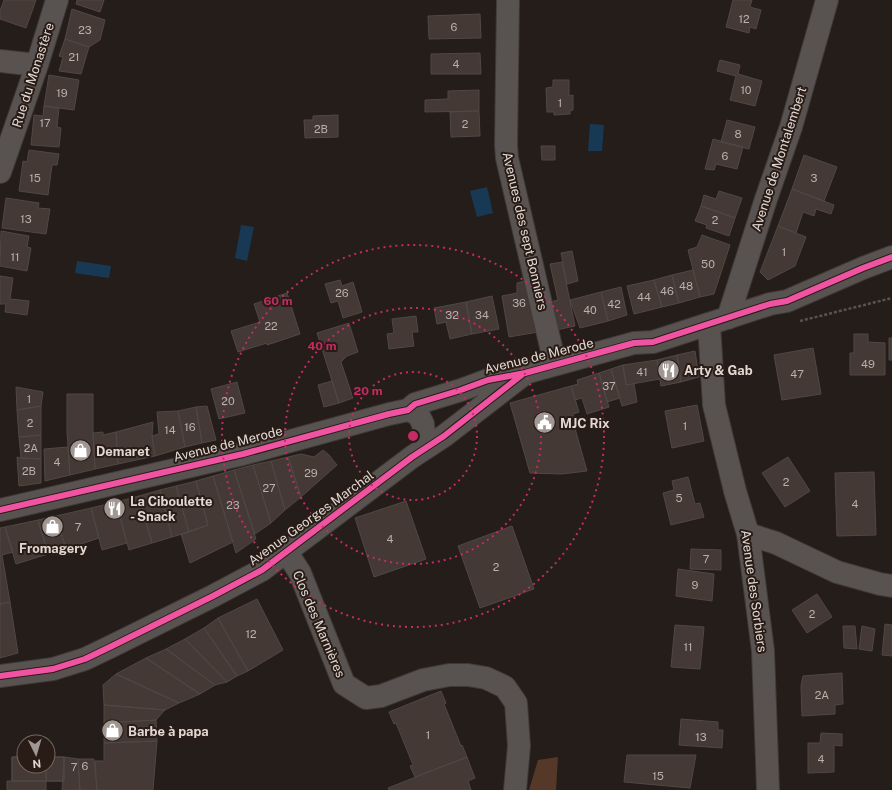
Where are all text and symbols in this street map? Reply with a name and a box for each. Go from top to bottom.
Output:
house number: 12 [738,13,750,25]
street label: Rue du Monastère [9,21,57,129]
house number: 6 [451,21,458,33]
house number: 23 [78,24,92,36]
house number: 21 [68,51,80,63]
house number: 4 [453,58,460,70]
house number: 10 [740,84,752,96]
street label: Avenue de Montalembert [749,85,809,233]
house number: 19 [56,87,68,99]
house number: 1 [558,97,562,109]
house number: 17 [39,117,51,129]
house number: 2 [462,118,469,130]
house number: 2B [314,123,328,135]
house number: 8 [734,128,742,140]
street label: Avenues des sept Bonniers [499,150,551,312]
house number: 6 [722,150,729,162]
house number: 15 [29,172,41,184]
house number: 3 [811,172,818,184]
house number: 13 [20,213,32,225]
house number: 2 [712,214,719,226]
house number: 1 [782,246,786,258]
house number: 11 [11,251,19,263]
house number: 50 [701,258,715,270]
house number: 48 [679,280,693,292]
house number: 46 [660,285,674,297]
house number: 26 [335,287,349,299]
house number: 44 [637,291,651,303]
text: 60 m [263,294,293,308]
house number: 36 [512,297,526,309]
house number: 42 [607,298,621,310]
house number: 40 [583,304,597,316]
house number: 32 [445,309,459,321]
house number: 34 [475,309,489,321]
house number: 22 [264,320,278,332]
street label: Avenue de Merode [483,335,595,377]
text: 40 m [307,339,337,353]
restaurant icon: Arty & Gab [656,357,682,383]
house number: 49 [861,358,875,370]
place label: Arty & Gab [684,363,753,378]
house number: 41 [636,366,648,378]
house number: 47 [790,368,804,380]
house number: 37 [602,380,616,392]
text: 20 m [354,384,383,398]
house number: 1 [27,393,31,405]
house number: 20 [221,395,235,407]
public building icon: MJC Rix [532,410,558,436]
place label: MJC Rix [560,416,610,431]
house number: 2 [27,417,34,429]
house number: 1 [683,420,687,432]
house number: 16 [184,421,196,433]
street label: Avenue de Merode [172,423,284,465]
house number: 14 [164,424,176,436]
centre of rings [406,429,420,443]
shop icon: Demaret [68,438,94,464]
house number: 2A [24,442,38,454]
place label: Demaret [96,444,150,459]
house number: 4 [54,456,61,468]
house number: 2B [22,465,36,477]
house number: 29 [304,467,318,479]
street label: Avenue Georges Marchal [246,468,377,568]
house number: 2 [783,476,790,488]
house number: 27 [262,482,276,494]
house number: 5 [675,492,683,504]
place label: La Ciboulette - Snack [130,494,213,524]
restaurant icon: La Ciboulette - Snack [101,495,127,521]
house number: 4 [852,498,859,510]
house number: 23 [226,499,240,511]
shop icon: Fromagery [40,513,66,539]
house number: 7 [75,521,82,533]
street label: Avenue des Sorbiers [738,529,770,653]
house number: 4 [387,533,394,545]
place label: Fromagery [19,541,88,556]
house number: 7 [703,553,710,565]
house number: 2 [493,561,500,573]
street label: Clos des Marnières [290,568,348,680]
house number: 9 [692,579,699,591]
house number: 2 [809,608,816,620]
house number: 12 [245,628,257,640]
house number: 11 [684,641,692,653]
house number: 2A [815,689,829,701]
shop icon: Barbe à papa [99,718,125,744]
place label: Barbe à papa [128,724,209,739]
house number: 1 [426,729,430,741]
house number: 13 [695,731,707,743]
north arrow [16,734,56,774]
house number: 4 [818,753,825,765]
text: N [32,758,42,770]
house number: 6 [82,760,89,772]
house number: 7 [71,761,78,773]
house number: 15 [652,770,664,782]

